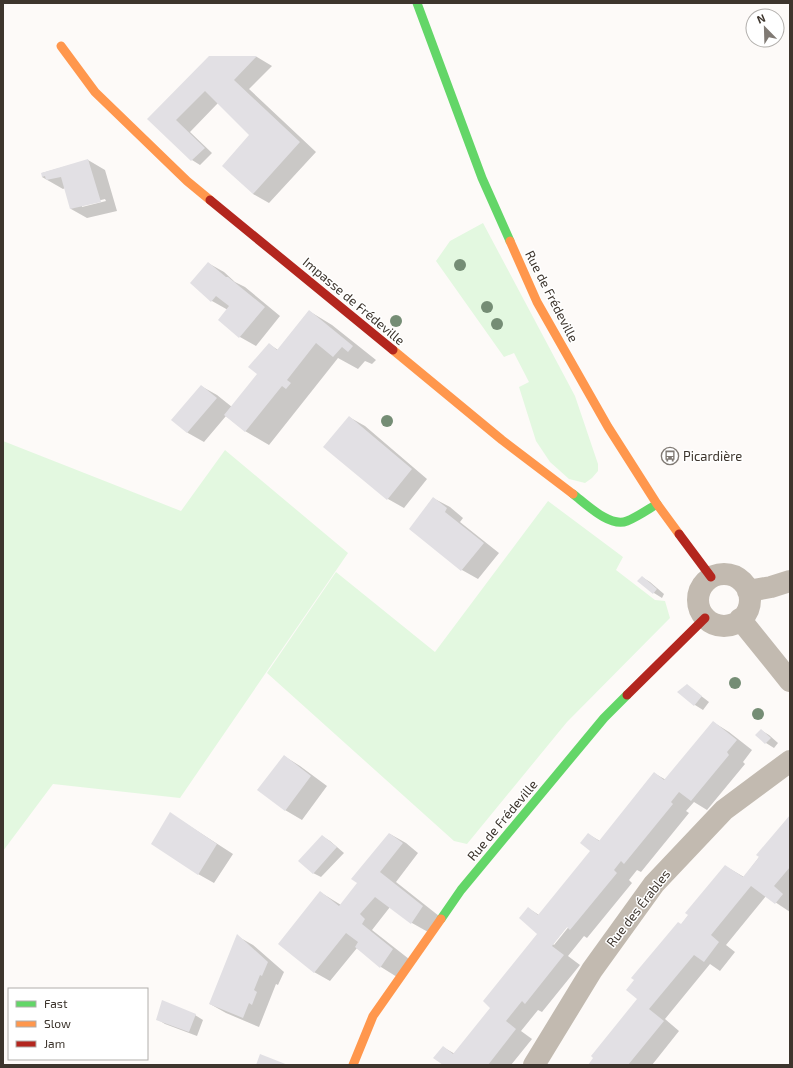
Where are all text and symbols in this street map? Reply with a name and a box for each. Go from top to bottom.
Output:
north arrow [745,8,785,48]
text: N [755,11,767,26]
street label: Rue de Frédeville [522,248,582,344]
street label: Impasse de Frédeville [300,254,408,348]
bus stop icon: Picardière [660,446,680,466]
place label: Picardière [683,448,742,464]
street label: Rue de Frédeville [464,776,540,864]
street label: Rue des Érables [602,866,673,950]
legend [8,988,148,1060]
text: Fast [44,996,68,1010]
text: Slow [44,1016,71,1030]
text: Jam [44,1036,65,1050]

